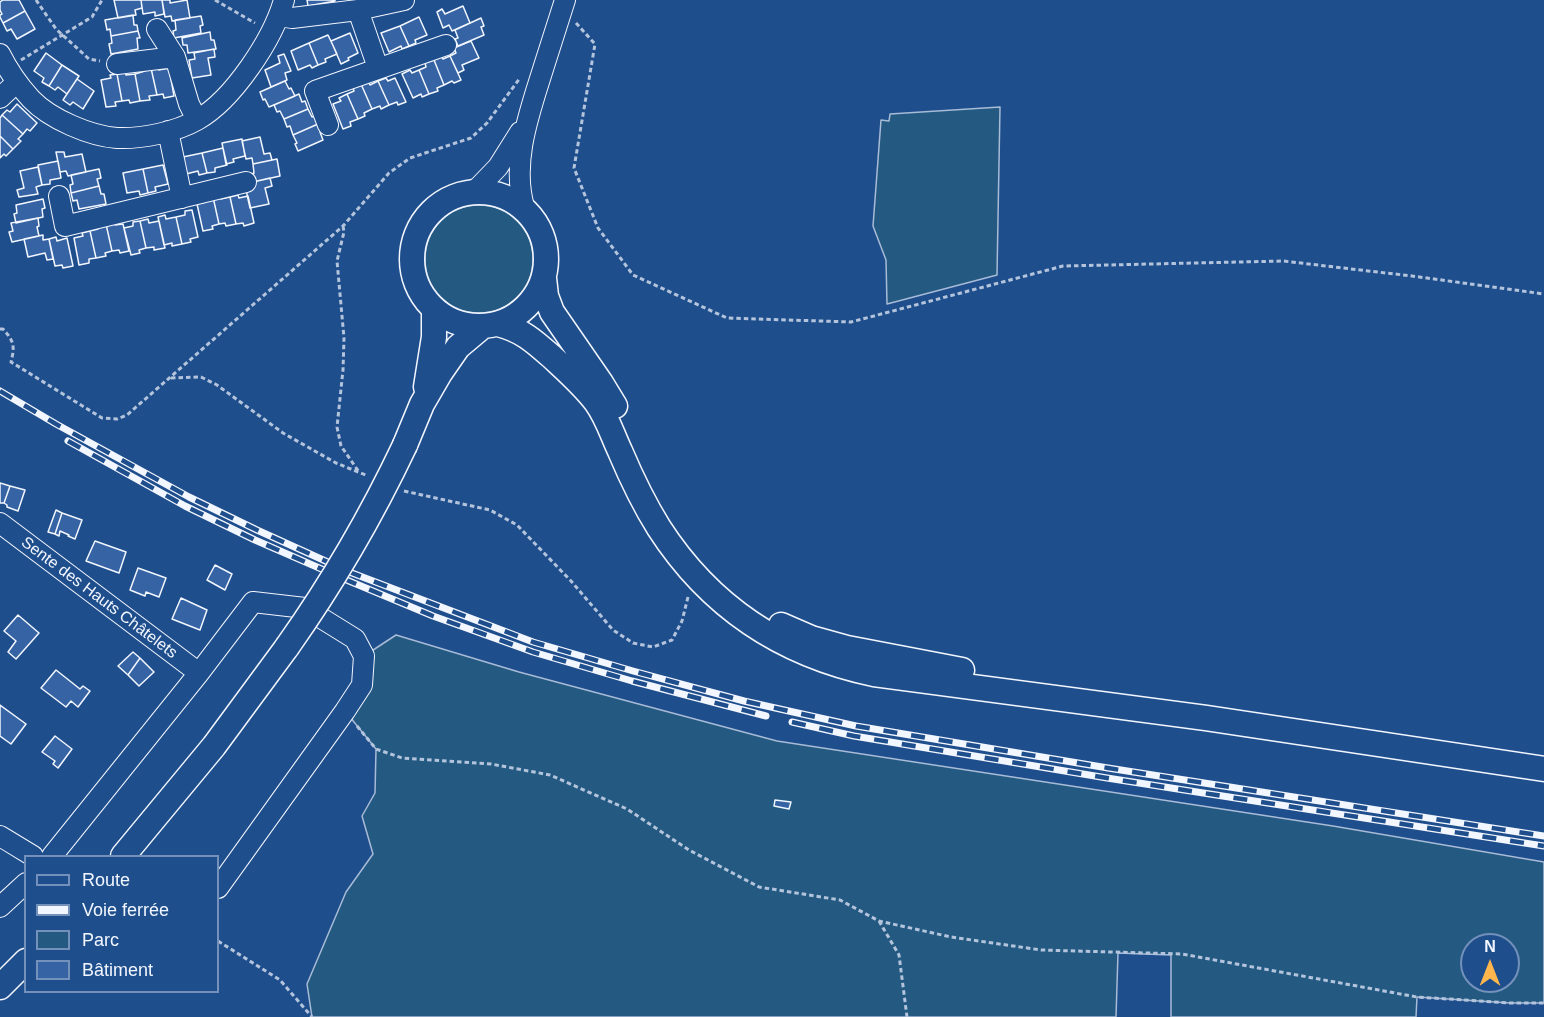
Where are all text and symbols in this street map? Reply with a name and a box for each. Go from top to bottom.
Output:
street label: Sente des Hauts Châtelets [17,533,181,663]
legend [24,855,219,993]
text: Route [82,870,130,890]
text: Voie ferrée [82,900,169,920]
text: Parc [82,930,119,950]
north arrow [1460,933,1520,993]
text: N [1484,938,1496,955]
text: Bâtiment [82,960,153,980]

